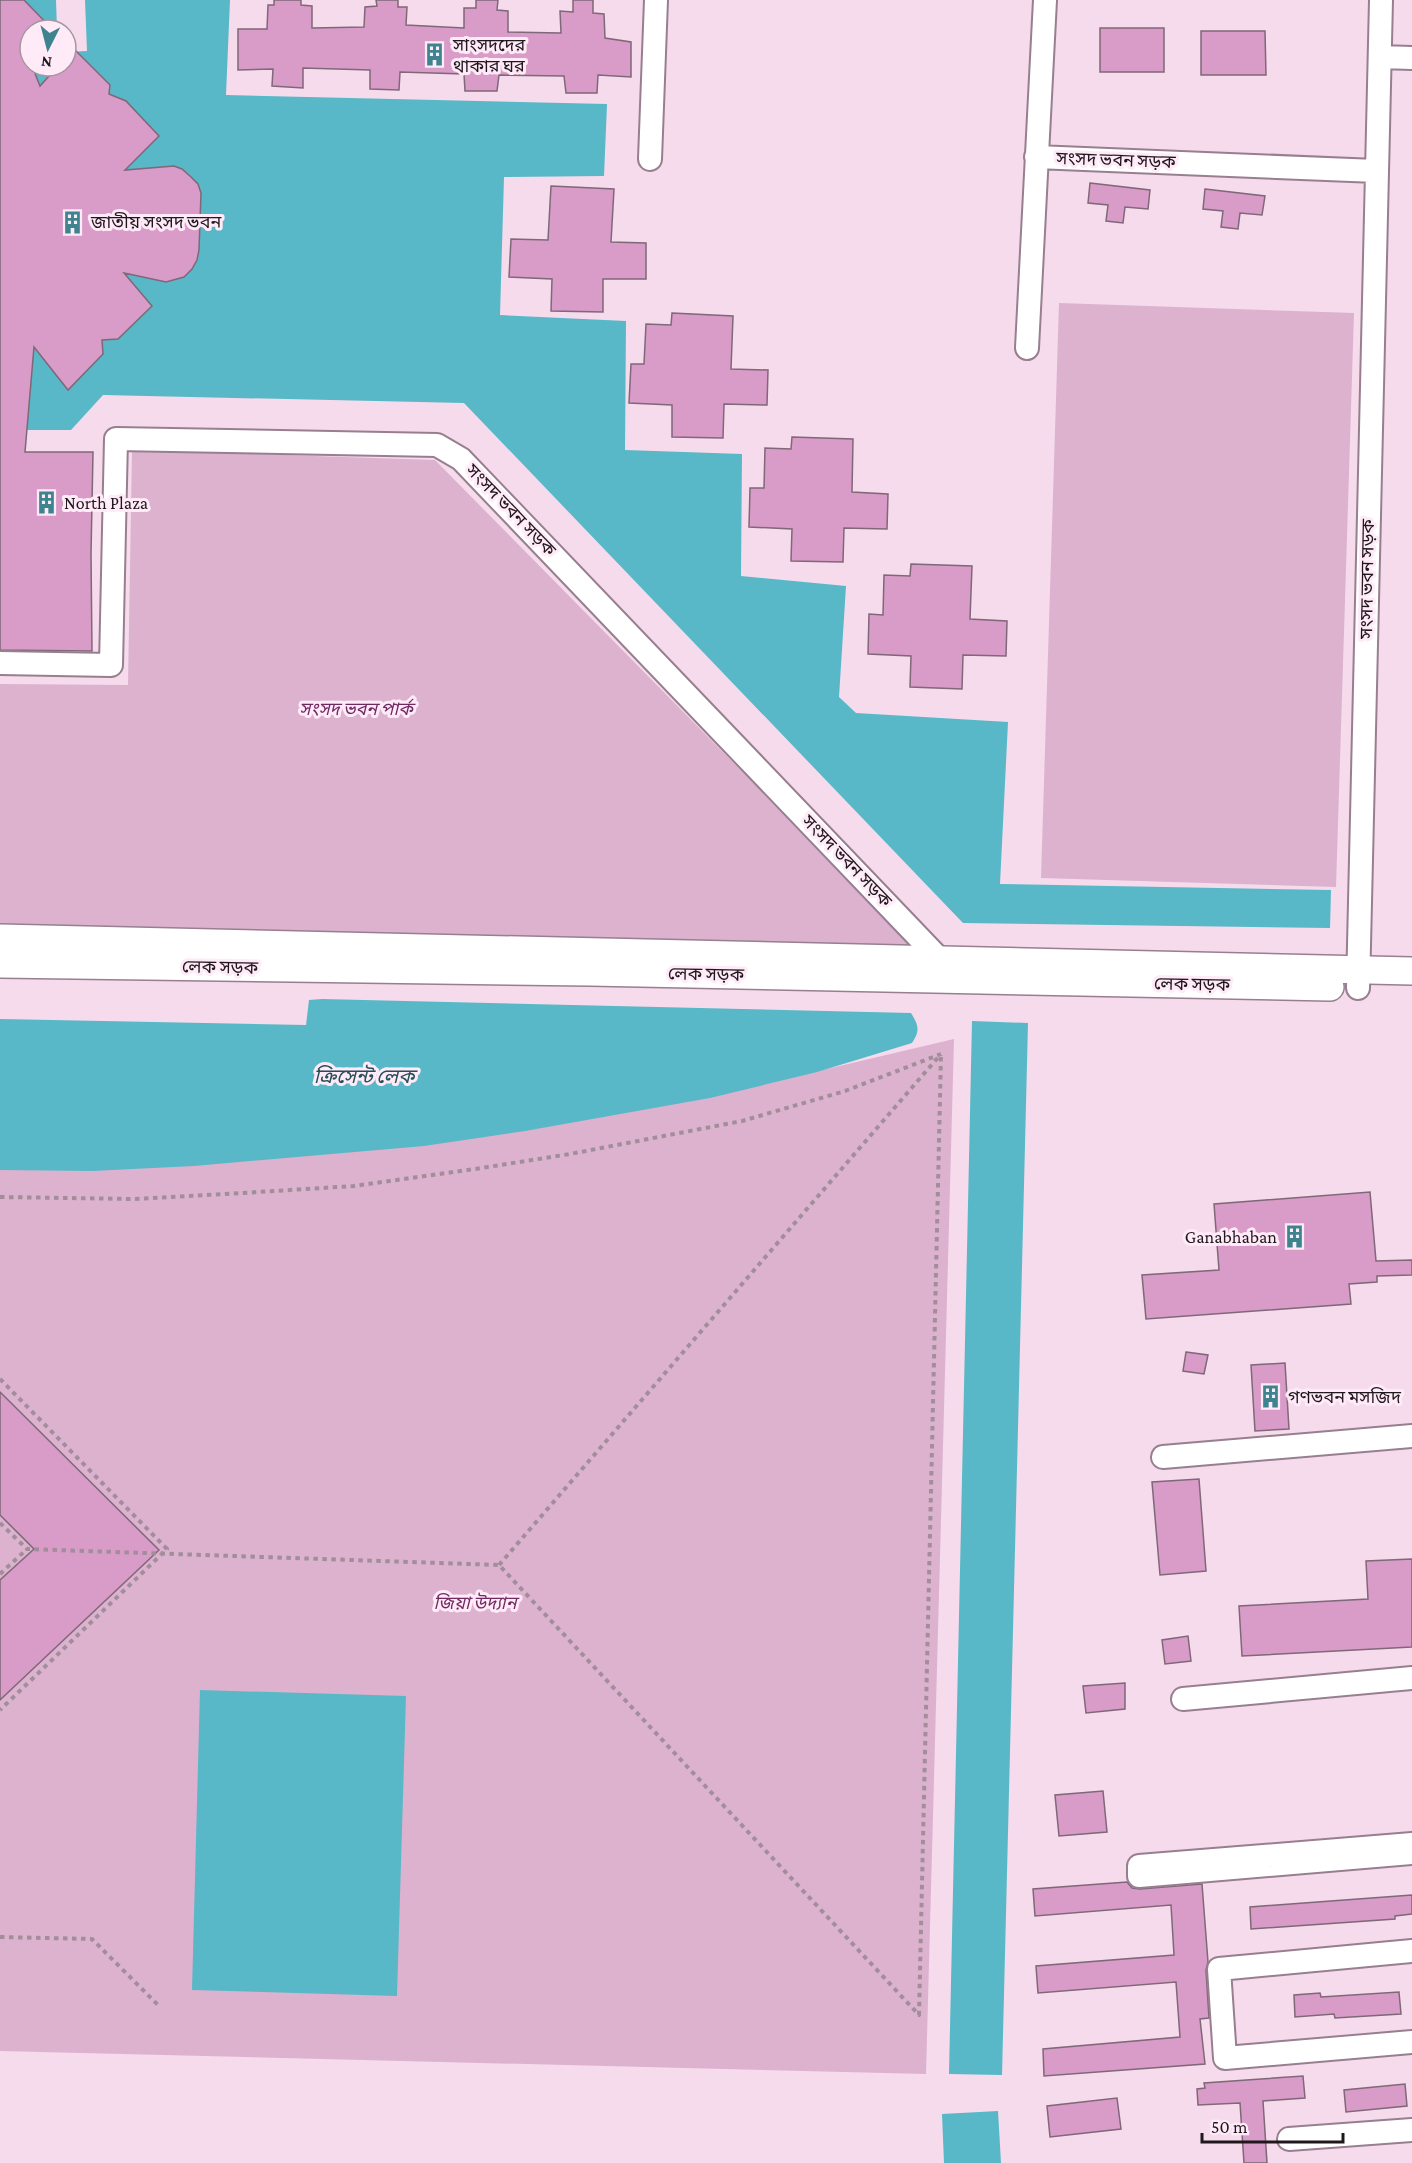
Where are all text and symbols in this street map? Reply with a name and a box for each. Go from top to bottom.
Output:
north arrow [18,18,78,78]
place label: সাংসদদের থাকার ঘর [452,35,526,76]
building icon: সাংসদদের থাকার ঘর [422,42,448,68]
text: N [40,53,53,71]
street label: সংসদ ভবন সড়ক [1055,148,1177,172]
building icon: জাতীয় সংসদ ভবন [60,209,86,235]
place label: জাতীয় সংসদ ভবন [90,212,222,232]
street label: সংসদ ভবন সড়ক [462,459,560,560]
building icon: North Plaza [33,490,59,516]
place label: North Plaza [64,493,148,513]
street label: সংসদ ভবন সড়ক [1356,518,1378,640]
park label: সংসদ ভবন পার্ক [299,698,416,719]
street label: সংসদ ভবন সড়ক [798,810,896,911]
street label: লেক সড়ক [182,956,259,978]
street label: লেক সড়ক [668,963,745,985]
street label: লেক সড়ক [1154,973,1231,995]
water label: ক্রিসেন্ট লেক [314,1064,418,1087]
building icon: Ganabhaban [1282,1224,1308,1250]
place label: Ganabhaban [1185,1227,1277,1247]
building icon: গণভবন মসজিদ [1257,1384,1283,1410]
place label: গণভবন মসজিদ [1288,1387,1402,1407]
park label: জিয়া উদ্যান [434,1592,520,1613]
scale bar [1202,2106,1343,2144]
text: 50 m [1211,2117,1248,2137]

